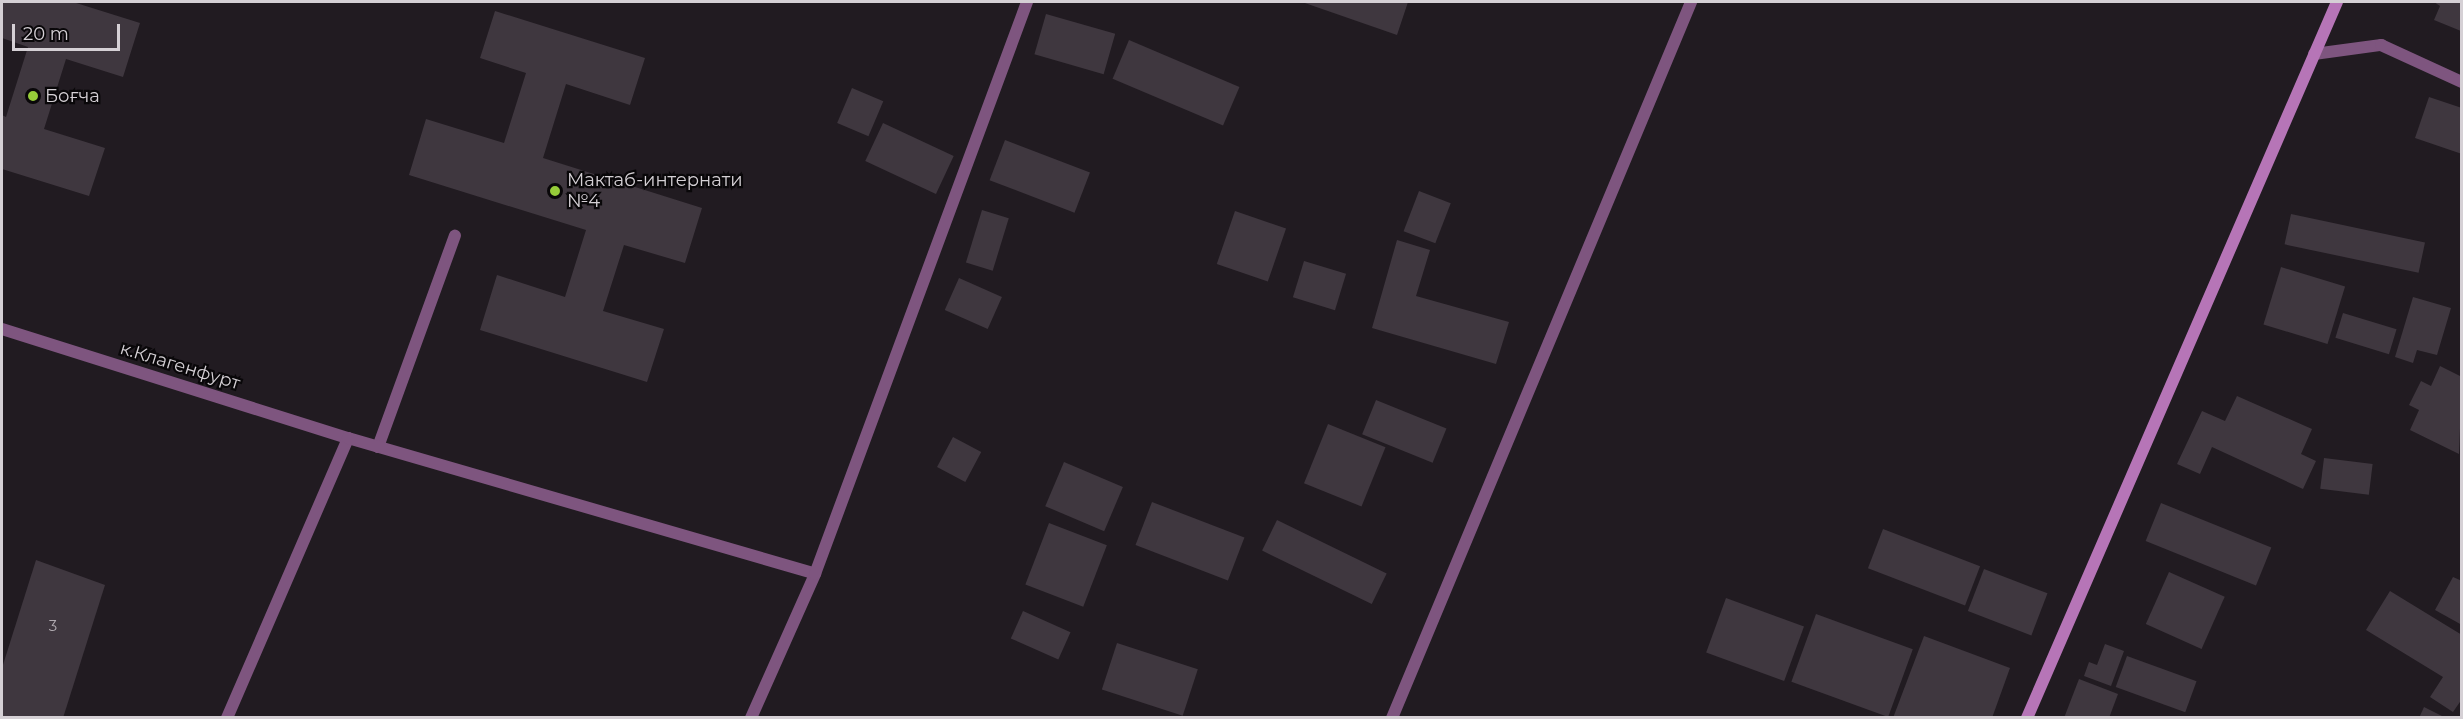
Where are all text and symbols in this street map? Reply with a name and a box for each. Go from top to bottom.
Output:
scale bar [15,12,123,50]
text: 20 m [23,23,69,45]
place label: Боғча [45,85,100,107]
marker: Боғча [26,89,40,103]
place label: Мактаб-интернати №4 [567,170,743,213]
marker: Мактаб-интернати №4 [548,184,562,198]
street label: к.Клагенфурт [117,337,243,395]
house number: 3 [49,617,57,635]

